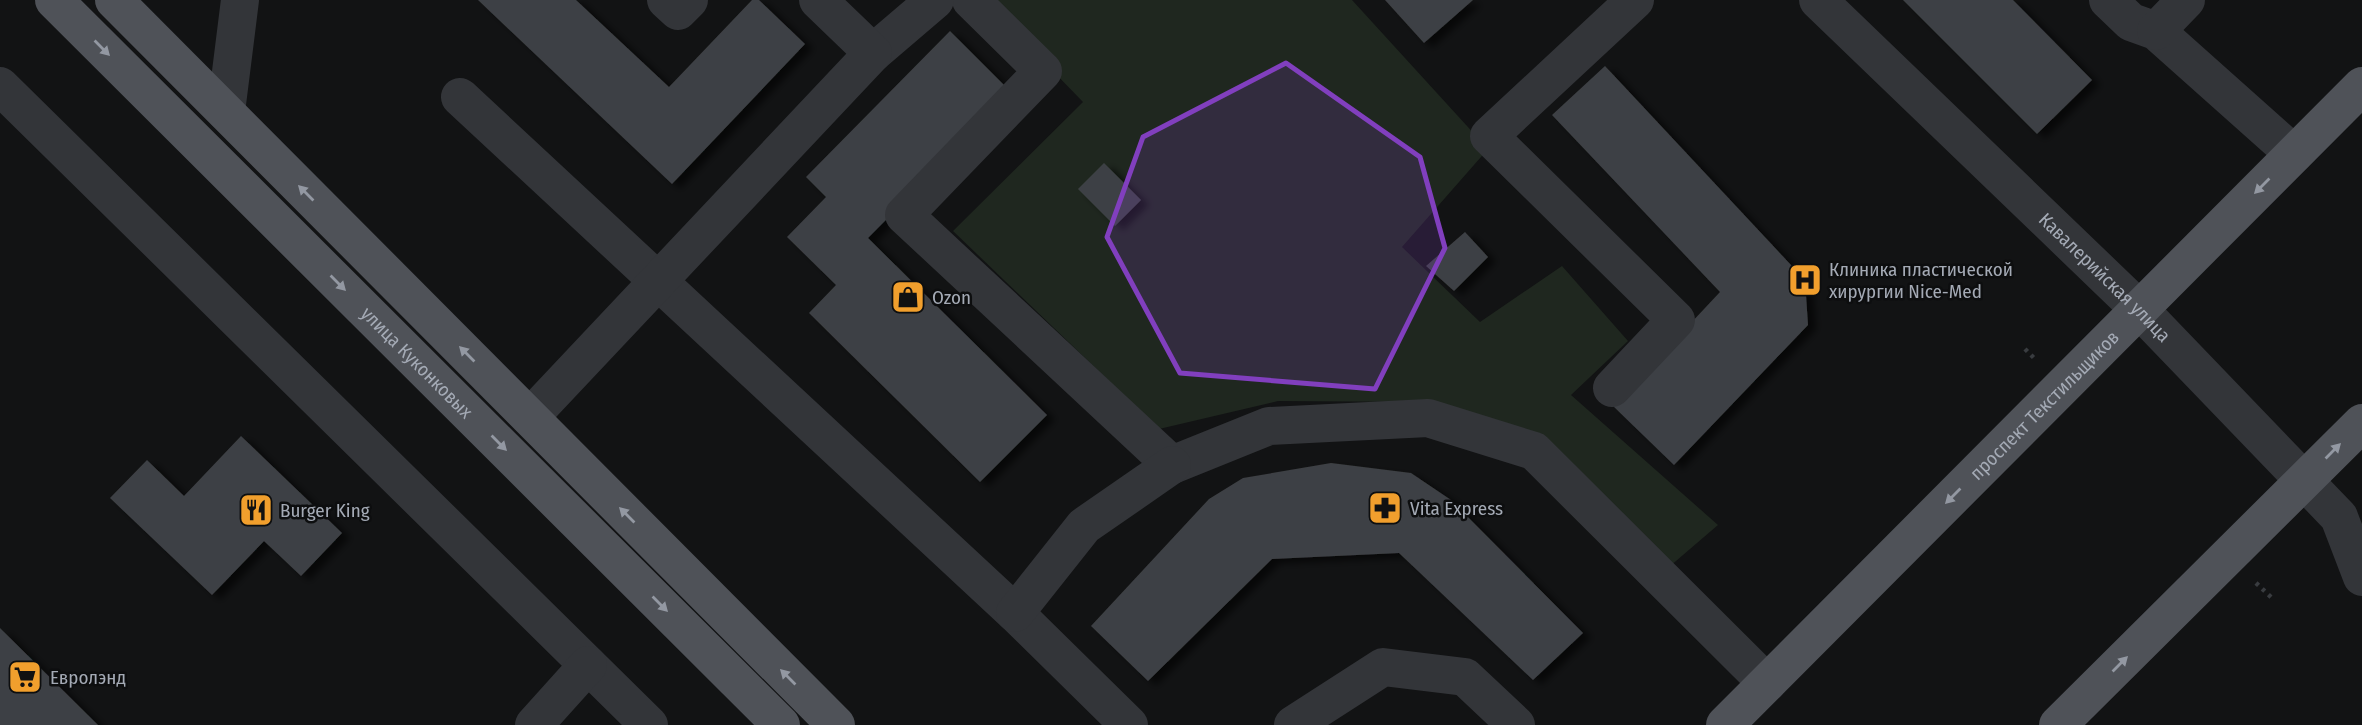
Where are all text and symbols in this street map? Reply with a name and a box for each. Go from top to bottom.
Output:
one-way arrow [94,40,111,57]
one-way arrow [2254,178,2270,194]
one-way arrow [299,185,315,202]
street label: Кавалерийская улица [2034,208,2175,347]
place label: Клиника пластической хирургии Nice-Med [1829,258,2013,303]
hospital icon: Клиника пластической хирургии Nice-Med [1786,261,1824,299]
one-way arrow [330,275,346,291]
shop icon: Ozon [889,278,927,316]
place label: Ozon [932,286,971,309]
street label: улица Куконковых [356,302,478,424]
street label: проспект Текстильщиков [1965,326,2124,485]
one-way arrow [459,347,476,363]
one-way arrow [490,435,507,451]
one-way arrow [2324,444,2341,460]
one-way arrow [1944,488,1961,505]
pharmacy icon: Vita Express [1366,489,1404,527]
restaurant icon: Burger King [237,491,275,529]
place label: Vita Express [1410,497,1503,520]
place label: Burger King [280,499,370,522]
one-way arrow [619,507,636,524]
one-way arrow [651,596,668,612]
one-way arrow [2111,656,2128,672]
supermarket icon: Евролэнд [6,658,44,696]
place label: Евролэнд [50,666,126,689]
one-way arrow [780,669,797,685]

